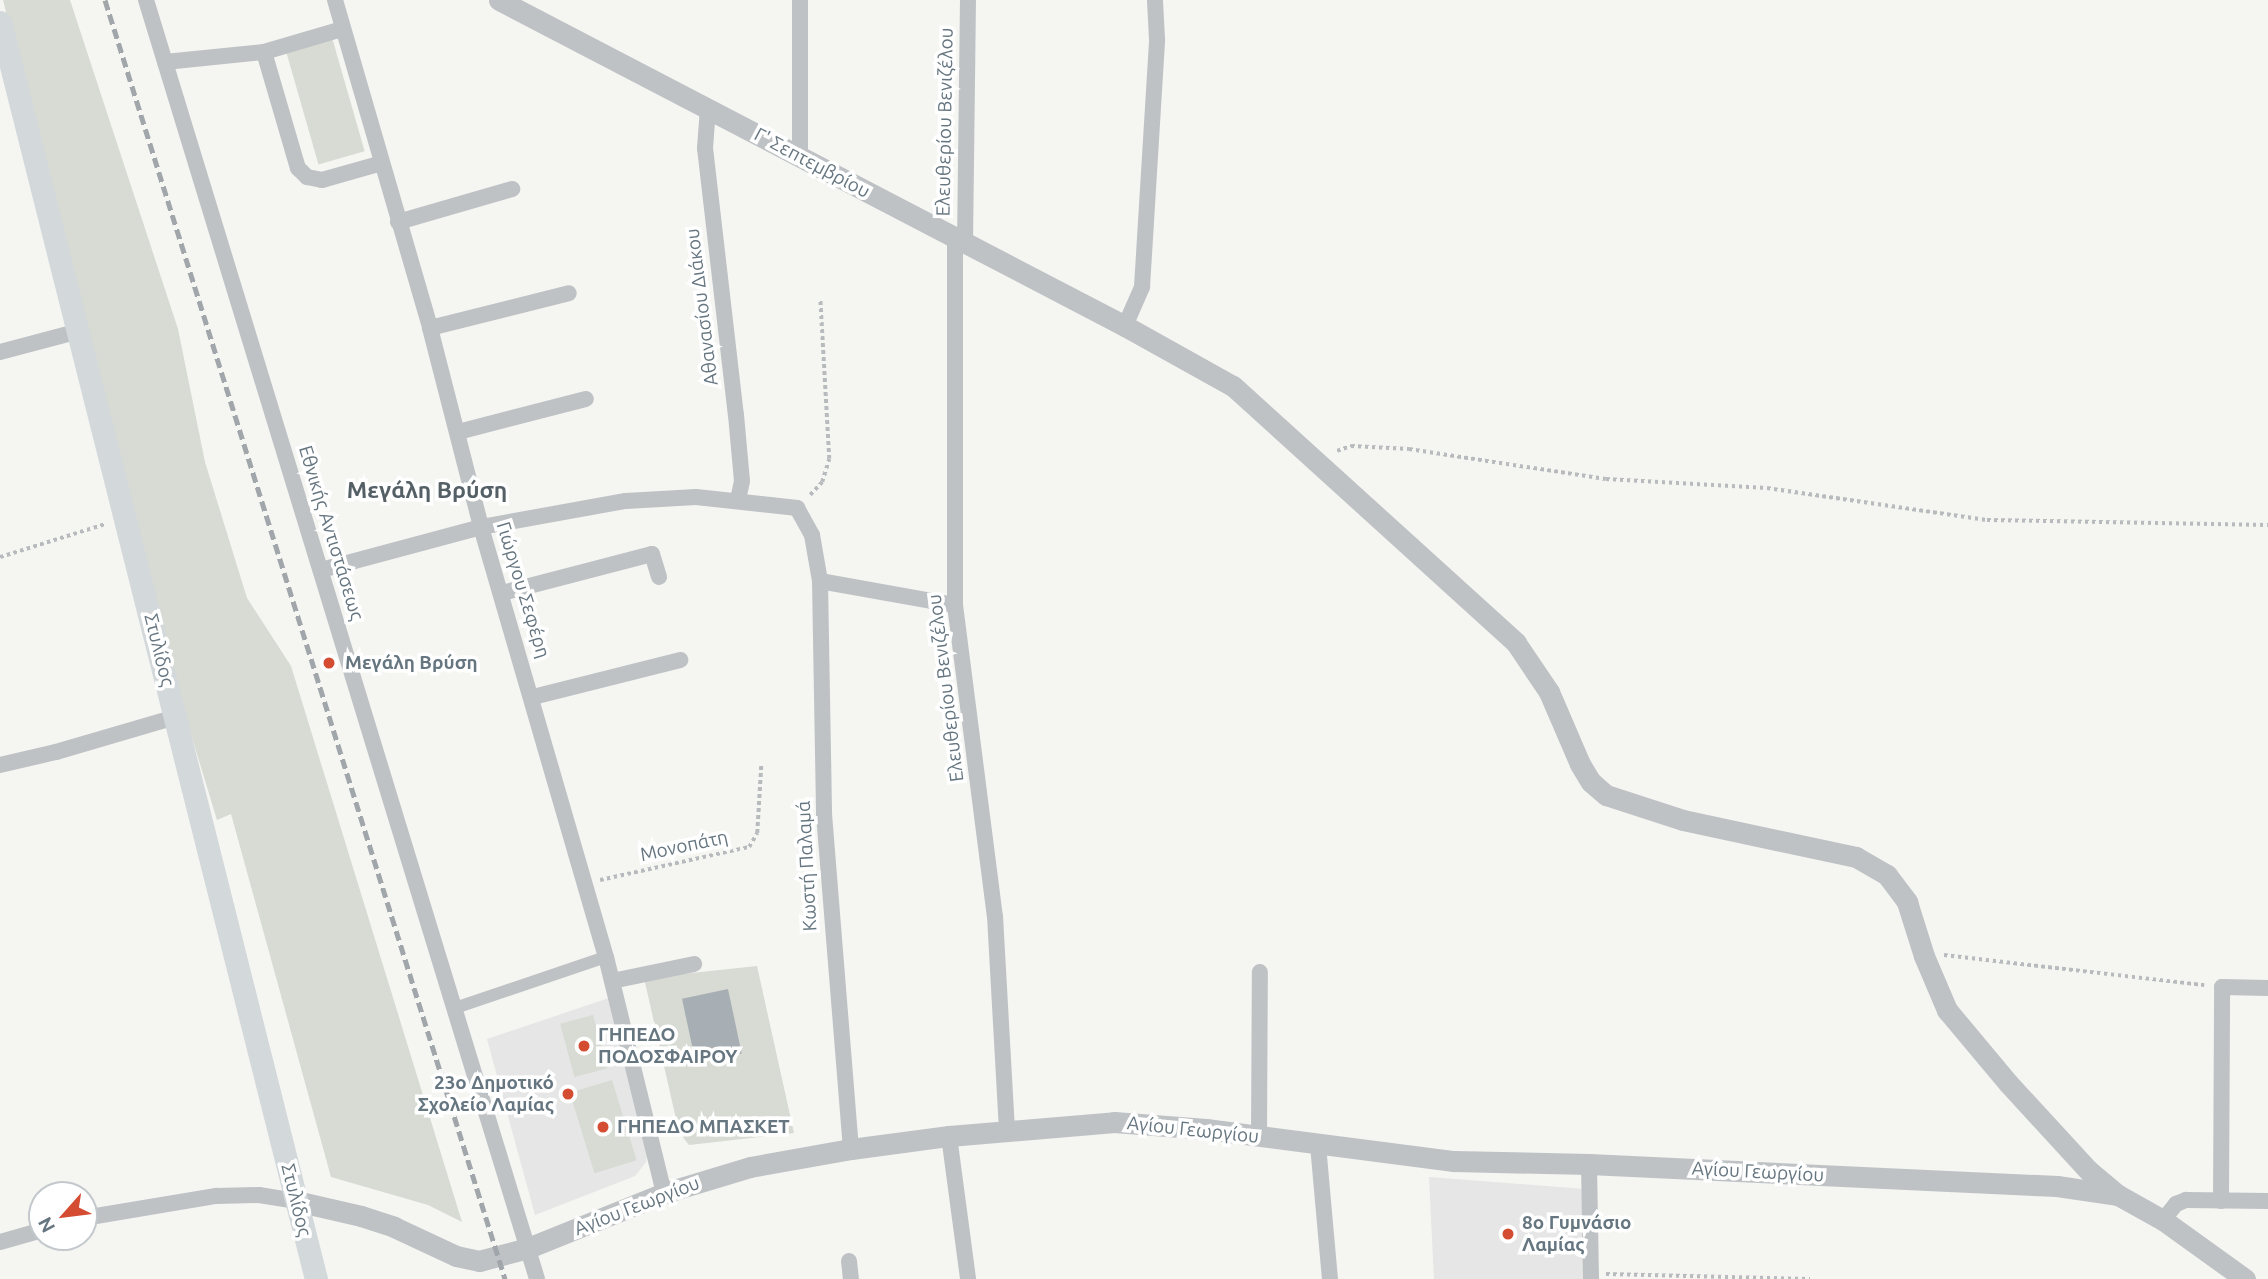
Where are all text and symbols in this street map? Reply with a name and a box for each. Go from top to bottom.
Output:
street label: Ελευθερίου Βενιζέλου [932,27,958,217]
street label: Γ' Σεπτεμβρίου [750,123,874,203]
street label: Αθανασίου Διάκου [681,227,723,387]
street label: Εθνικής Αντιστάσεως [294,443,368,623]
district label: Μεγάλη Βρύση [347,476,507,504]
street label: Γιώργου Σεφέρη [491,519,555,661]
street label: Ελευθερίου Βενιζέλου [923,593,969,783]
street label: Στυλίδος [139,611,179,689]
place label: Μεγάλη Βρύση [345,652,478,674]
marker: Μεγάλη Βρύση [319,653,339,673]
street label: Κωστή Παλαμά [792,800,822,932]
street label: Μονοπάτη [638,826,730,866]
place label: ΓΗΠΕΔΟ ΠΟΔΟΣΦΑΙΡΟΥ [598,1024,738,1068]
marker: ΓΗΠΕΔΟ ΠΟΔΟΣΦΑΙΡΟΥ [576,1038,592,1054]
place label: 23ο Δημοτικό Σχολείο Λαμίας [418,1072,554,1116]
marker: 23ο Δημοτικό Σχολείο Λαμίας [560,1086,576,1102]
street label: Αγίου Γεωργίου [1126,1112,1260,1148]
place label: ΓΗΠΕΔΟ ΜΠΑΣΚΕΤ [617,1116,790,1138]
marker: ΓΗΠΕΔΟ ΜΠΑΣΚΕΤ [595,1119,611,1135]
street label: Αγίου Γεωργίου [1691,1157,1825,1187]
street label: Στυλίδος [276,1161,316,1239]
street label: Αγίου Γεωργίου [571,1172,703,1240]
north arrow [28,1181,98,1251]
place label: 8ο Γυμνάσιο Λαμίας [1522,1212,1631,1256]
text: N [33,1213,59,1236]
marker: 8ο Γυμνάσιο Λαμίας [1500,1226,1516,1242]

